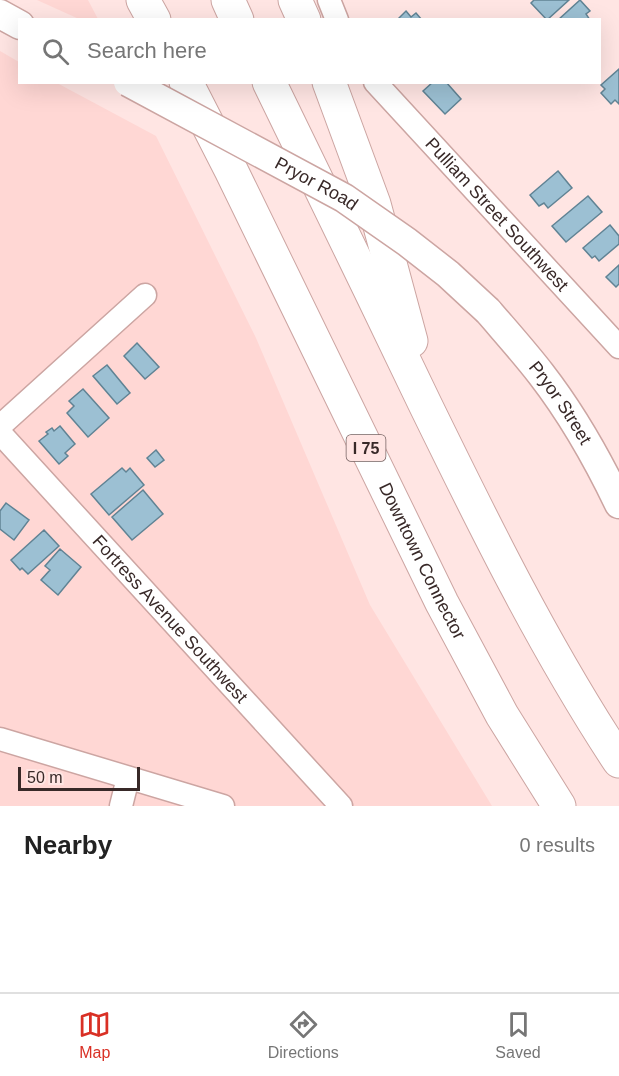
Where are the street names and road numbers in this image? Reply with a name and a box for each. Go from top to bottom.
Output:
street label: Pulliam Street Southwest [421,134,572,295]
street label: Pryor Road [272,153,362,214]
street label: Pryor Street [525,357,596,448]
road number: I 75 [346,435,386,461]
street label: Downtown Connector [375,479,470,643]
street label: Fortress Avenue Southwest [88,531,252,707]

